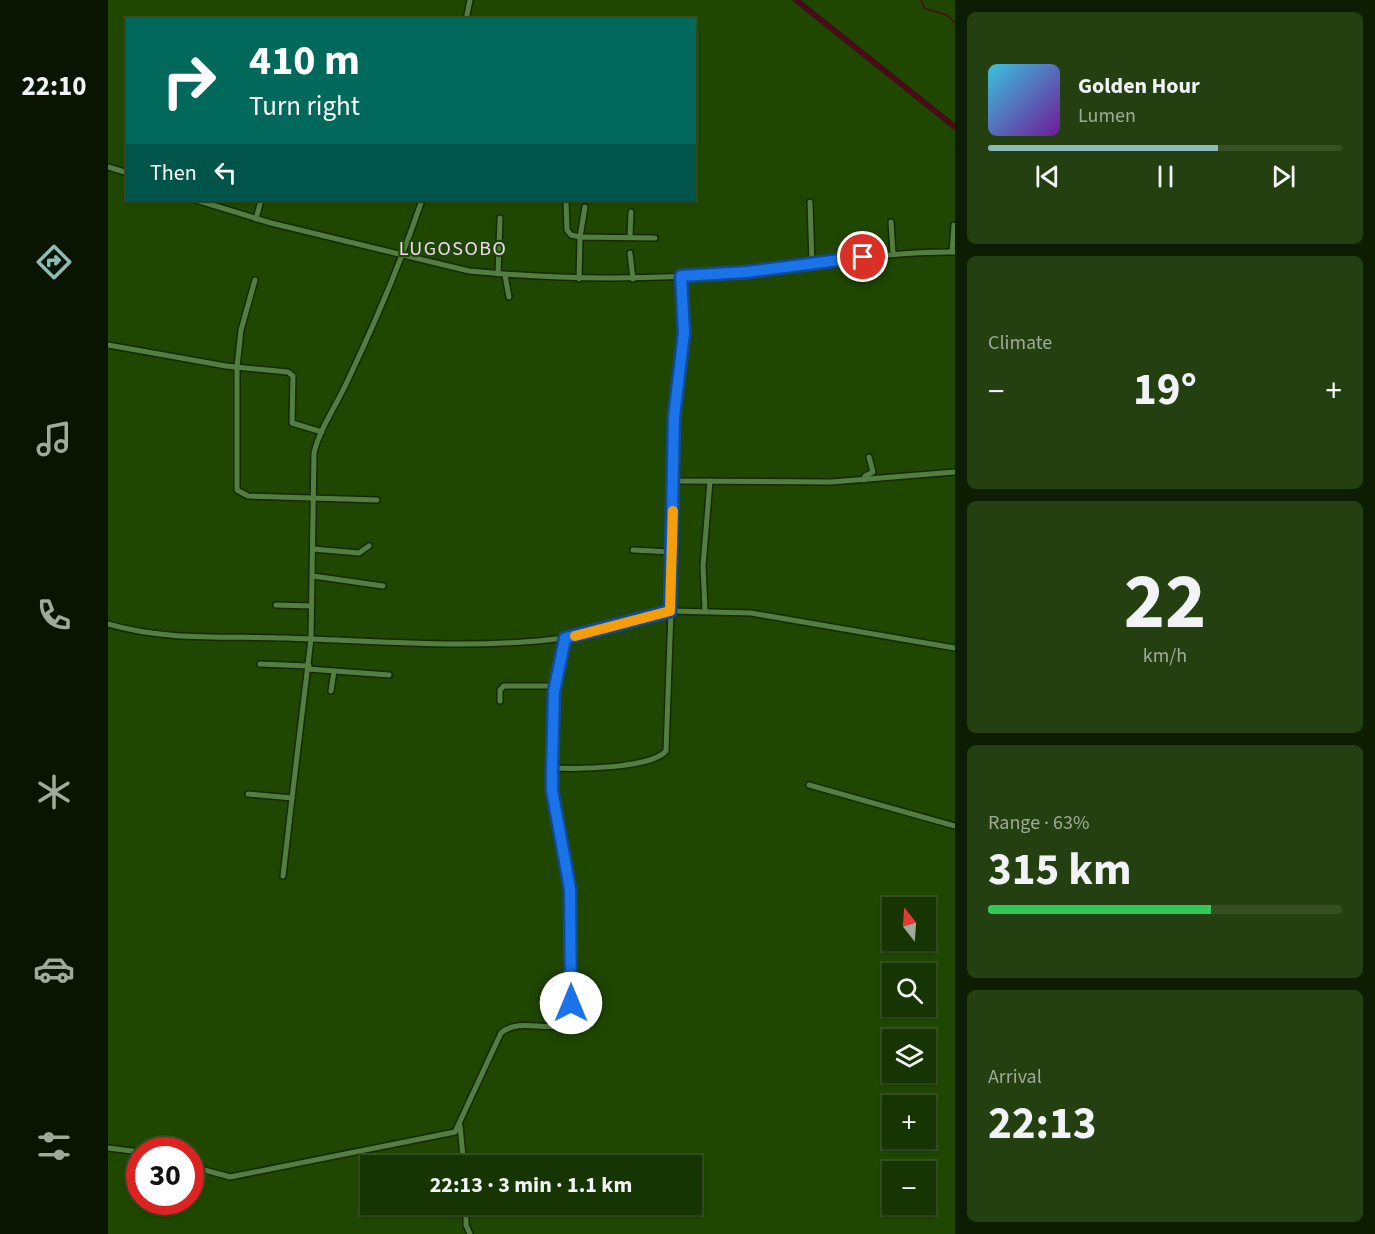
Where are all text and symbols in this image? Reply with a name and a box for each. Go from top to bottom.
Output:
text: 410 m [249,31,360,91]
icon: right [150,42,228,120]
text: 22:10 [21,67,87,106]
text: Golden Hour [1078,70,1200,102]
text: Turn right [249,87,360,126]
text: Lumen [1078,102,1136,130]
icon: left [209,156,242,189]
text: Then [150,157,197,189]
icon: previous [1031,160,1064,193]
icon: pause [1149,160,1182,193]
icon: next [1267,160,1300,193]
pin [837,231,888,282]
district label: LUGOSOBO [399,235,507,263]
icon: arrive [846,240,879,273]
icon: directions [33,241,75,283]
text: Climate [988,329,1052,357]
text: 19° [1133,358,1197,422]
text: − [988,368,1004,415]
text: + [1326,368,1342,415]
icon: music [33,418,75,460]
text: 22 [1124,547,1206,658]
icon: phone [33,594,75,636]
text: km/h [1143,642,1187,670]
icon: climate [33,771,75,813]
text: Range · 63% [988,809,1089,837]
text: 315 km [988,838,1132,902]
north arrow [882,897,936,951]
map controls [882,897,936,1215]
icon: car [33,948,75,990]
button: search [882,963,936,1017]
position arrow [539,971,603,1035]
button: layers [882,1029,936,1083]
text: Arrival [988,1063,1042,1091]
text: 22:13 [988,1092,1097,1156]
button: + [882,1095,936,1149]
icon: filters [33,1125,75,1167]
speed limit sign: 30 [126,1137,204,1215]
button: − [882,1161,936,1215]
text: 22:13 · 3 min · 1.1 km [430,1169,632,1201]

